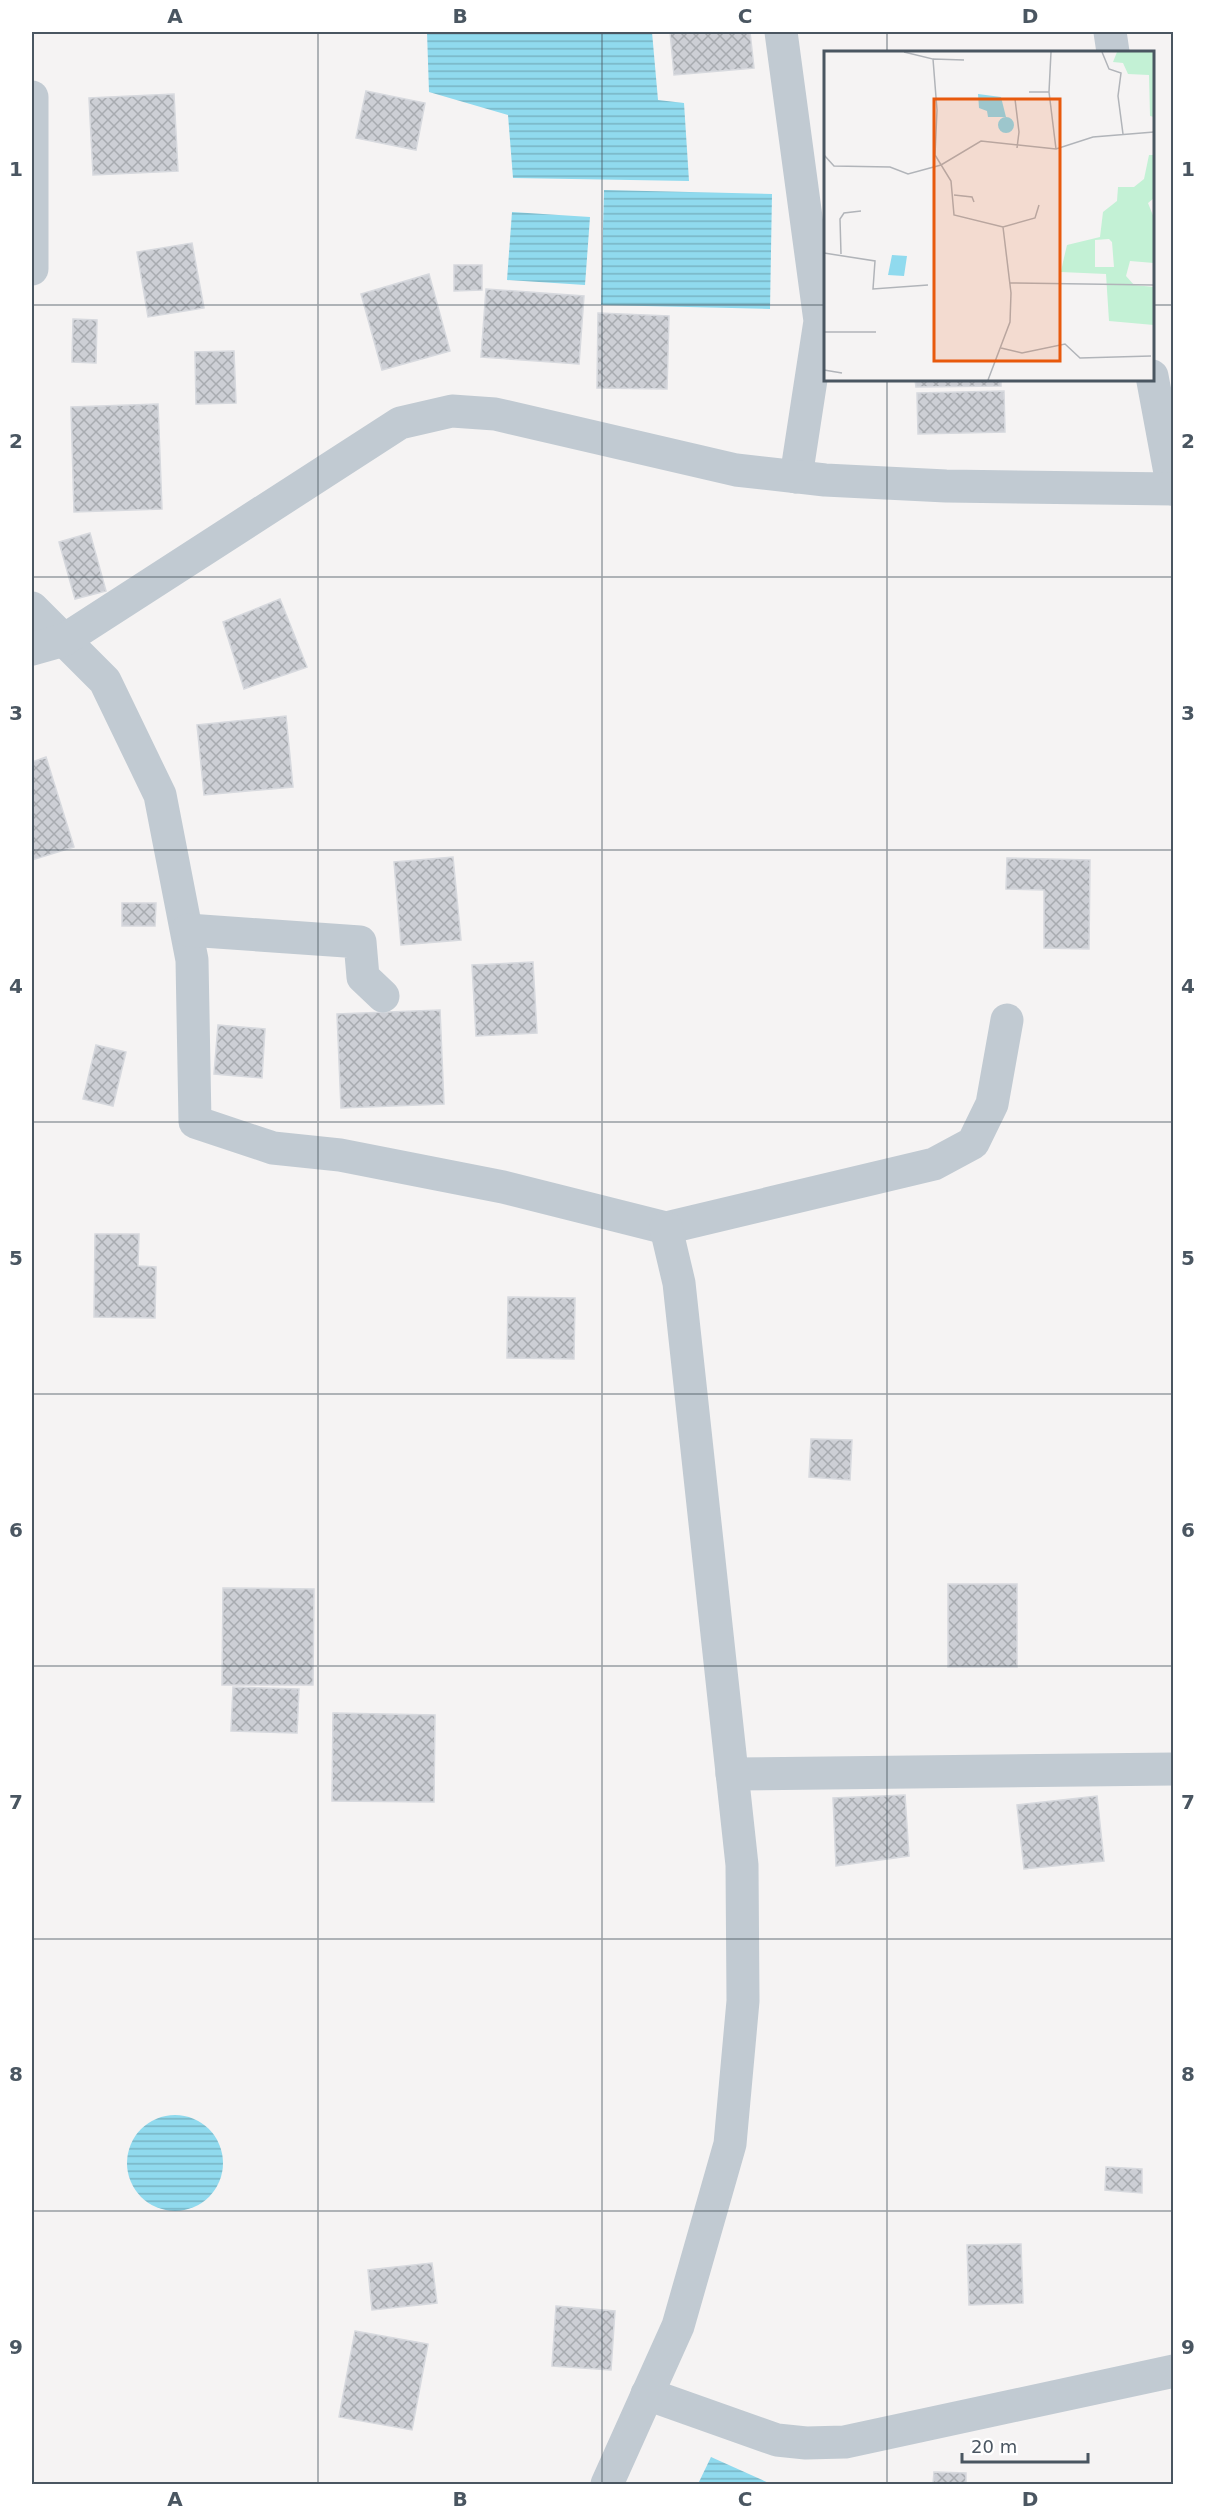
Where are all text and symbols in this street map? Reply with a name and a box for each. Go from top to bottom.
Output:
text: A [167,4,183,28]
text: B [452,4,468,28]
text: C [738,4,752,28]
text: D [1022,4,1038,28]
inset map [824,51,1154,381]
text: 1 [9,157,23,181]
text: 1 [1181,157,1195,181]
text: 2 [9,429,23,453]
text: 2 [1181,429,1195,453]
text: 3 [9,701,23,725]
text: 3 [1181,701,1195,725]
text: 4 [9,974,23,998]
text: 4 [1181,974,1195,998]
text: 5 [9,1246,23,1270]
text: 5 [1181,1246,1195,1270]
text: 6 [9,1518,23,1542]
text: 6 [1181,1518,1195,1542]
text: 7 [9,1790,23,1814]
text: 7 [1181,1790,1195,1814]
text: 8 [9,2062,23,2086]
text: 8 [1181,2062,1195,2086]
text: 9 [9,2335,23,2359]
text: 9 [1181,2335,1195,2359]
scale bar [962,2426,1088,2464]
text: 20 m [971,2436,1017,2457]
text: A [167,2487,183,2511]
text: B [452,2487,468,2511]
text: C [738,2487,752,2511]
text: D [1022,2487,1038,2511]

